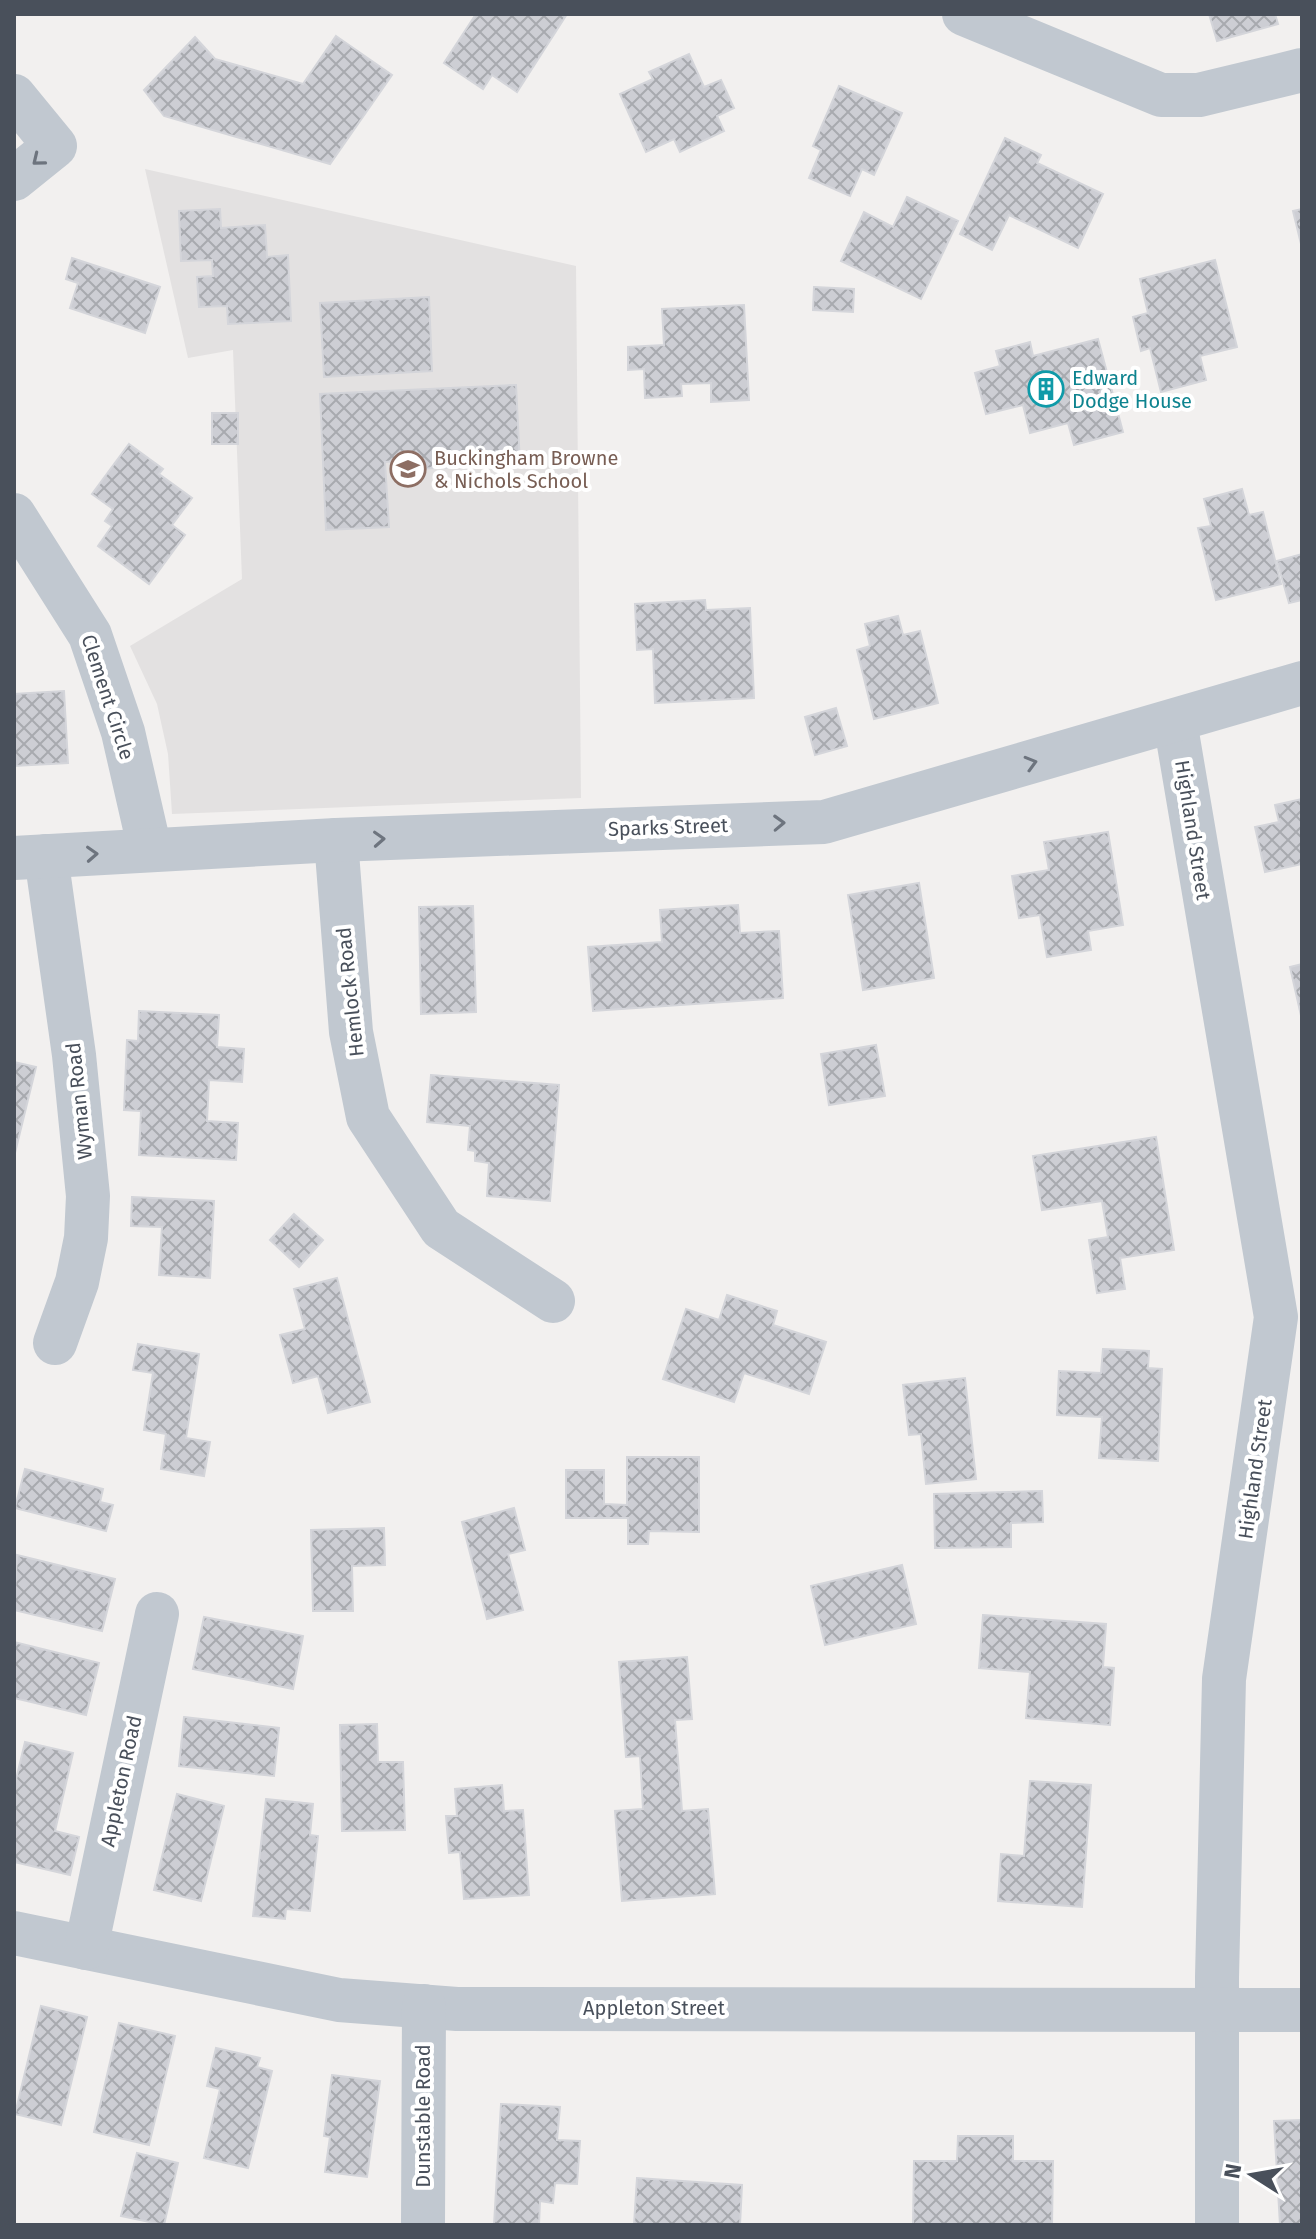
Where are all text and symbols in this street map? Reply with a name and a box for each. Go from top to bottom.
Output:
one-way arrow [32,150,47,165]
place label: Edward Dodge House [1072,366,1192,413]
building icon: Edward Dodge House [1027,370,1065,408]
place label: Buckingham Browne & Nichols School [434,446,618,493]
school or university icon: Buckingham Browne & Nichols School [389,450,427,488]
street label: Clement Circle [76,631,140,763]
one-way arrow [1023,755,1037,772]
street label: Highland Street [1170,758,1216,902]
street label: Sparks Street [608,813,729,841]
one-way arrow [773,815,786,832]
one-way arrow [373,830,386,847]
one-way arrow [86,845,99,862]
street label: Hemlock Road [331,926,369,1058]
street label: Wyman Road [61,1041,97,1161]
street label: Highland Street [1233,1397,1277,1541]
street label: Appleton Road [95,1713,147,1849]
street label: Appleton Street [583,1996,726,2020]
street label: Dunstable Road [411,2044,435,2188]
north arrow [1212,2135,1292,2215]
text: N [1218,2162,1248,2181]

